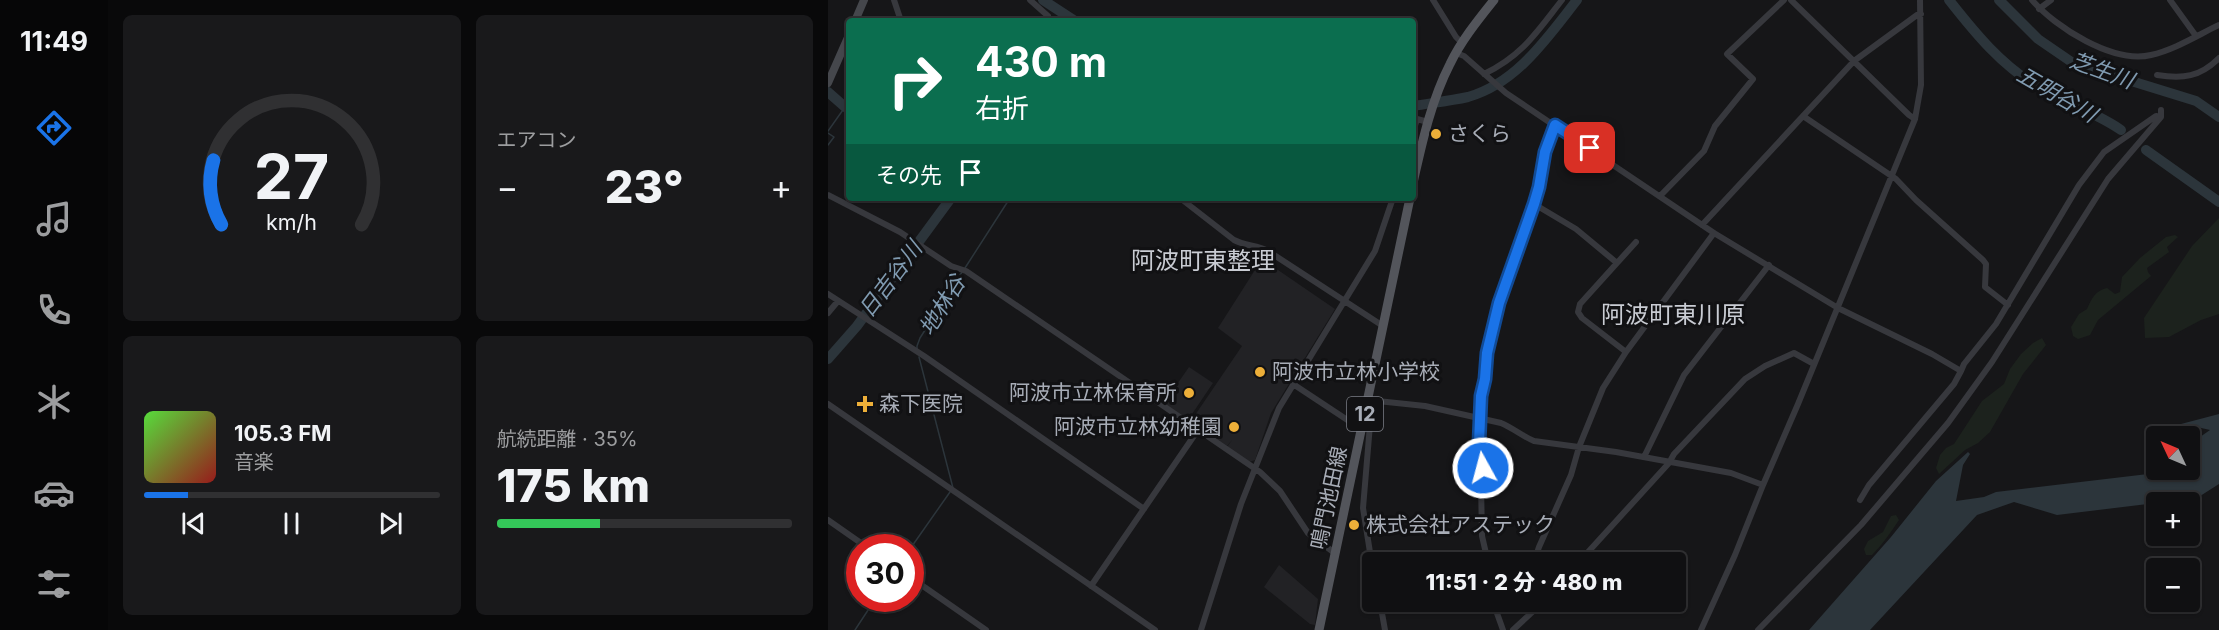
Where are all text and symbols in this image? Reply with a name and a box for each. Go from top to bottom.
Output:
text: 11:49 [20,25,88,58]
text: 430 m [975,36,1107,87]
icon: right [876,42,954,120]
water label: 芝生川 [2067,46,2139,94]
water label: 五明谷川 [2012,61,2103,128]
text: 右折 [975,92,1029,125]
icon: directions [33,107,75,149]
place label: さくら [1448,121,1511,146]
pin [1564,122,1615,173]
marker: さくら [1429,127,1443,141]
text: エアコン [497,128,577,152]
icon: arrive [1573,131,1606,164]
text: 27 [254,139,330,214]
icon: arrive [954,156,987,189]
text: 23° [605,159,684,214]
text: その先 [876,162,942,188]
text: − [497,167,518,207]
text: + [770,167,792,207]
icon: music [33,198,75,240]
text: km/h [266,209,317,235]
water label: 日吉谷川 [853,234,928,322]
district label: 阿波町東整理 [1131,246,1275,275]
water label: 地林谷 [913,268,972,340]
icon: phone [33,289,75,331]
district label: 阿波町東川原 [1601,300,1745,329]
place label: 阿波市立林小学校 [1272,359,1440,384]
marker: 阿波市立林小学校 [1253,365,1267,379]
place label: 阿波市立林保育所 [1009,380,1177,405]
icon: climate [33,381,75,423]
marker: 阿波市立林保育所 [1182,386,1196,400]
place label: 森下医院 [879,391,963,416]
marker: 森下医院 [856,395,874,413]
road number: 12 [1347,397,1383,431]
place label: 阿波市立林幼稚園 [1054,414,1222,439]
text: 105.3 FM [234,420,332,446]
marker: 阿波市立林幼稚園 [1227,420,1241,434]
north arrow [2146,426,2200,480]
map controls [2146,426,2200,612]
text: 航続距離 · 35% [497,427,638,451]
position arrow [1451,436,1515,500]
street label: 鳴門池田線 [1305,444,1352,552]
text: 音楽 [234,450,274,474]
text: 175 km [497,458,650,513]
icon: car [33,472,75,514]
button: + [2146,492,2200,546]
icon: previous [177,507,210,540]
icon: pause [275,507,308,540]
icon: next [374,507,407,540]
place label: 株式会社アステック [1366,512,1555,537]
marker: 株式会社アステック [1347,518,1361,532]
speed limit sign: 30 [846,534,924,612]
button: − [2146,558,2200,612]
icon: filters [33,563,75,605]
text: 11:51 · 2 分 · 480 m [1425,569,1623,595]

